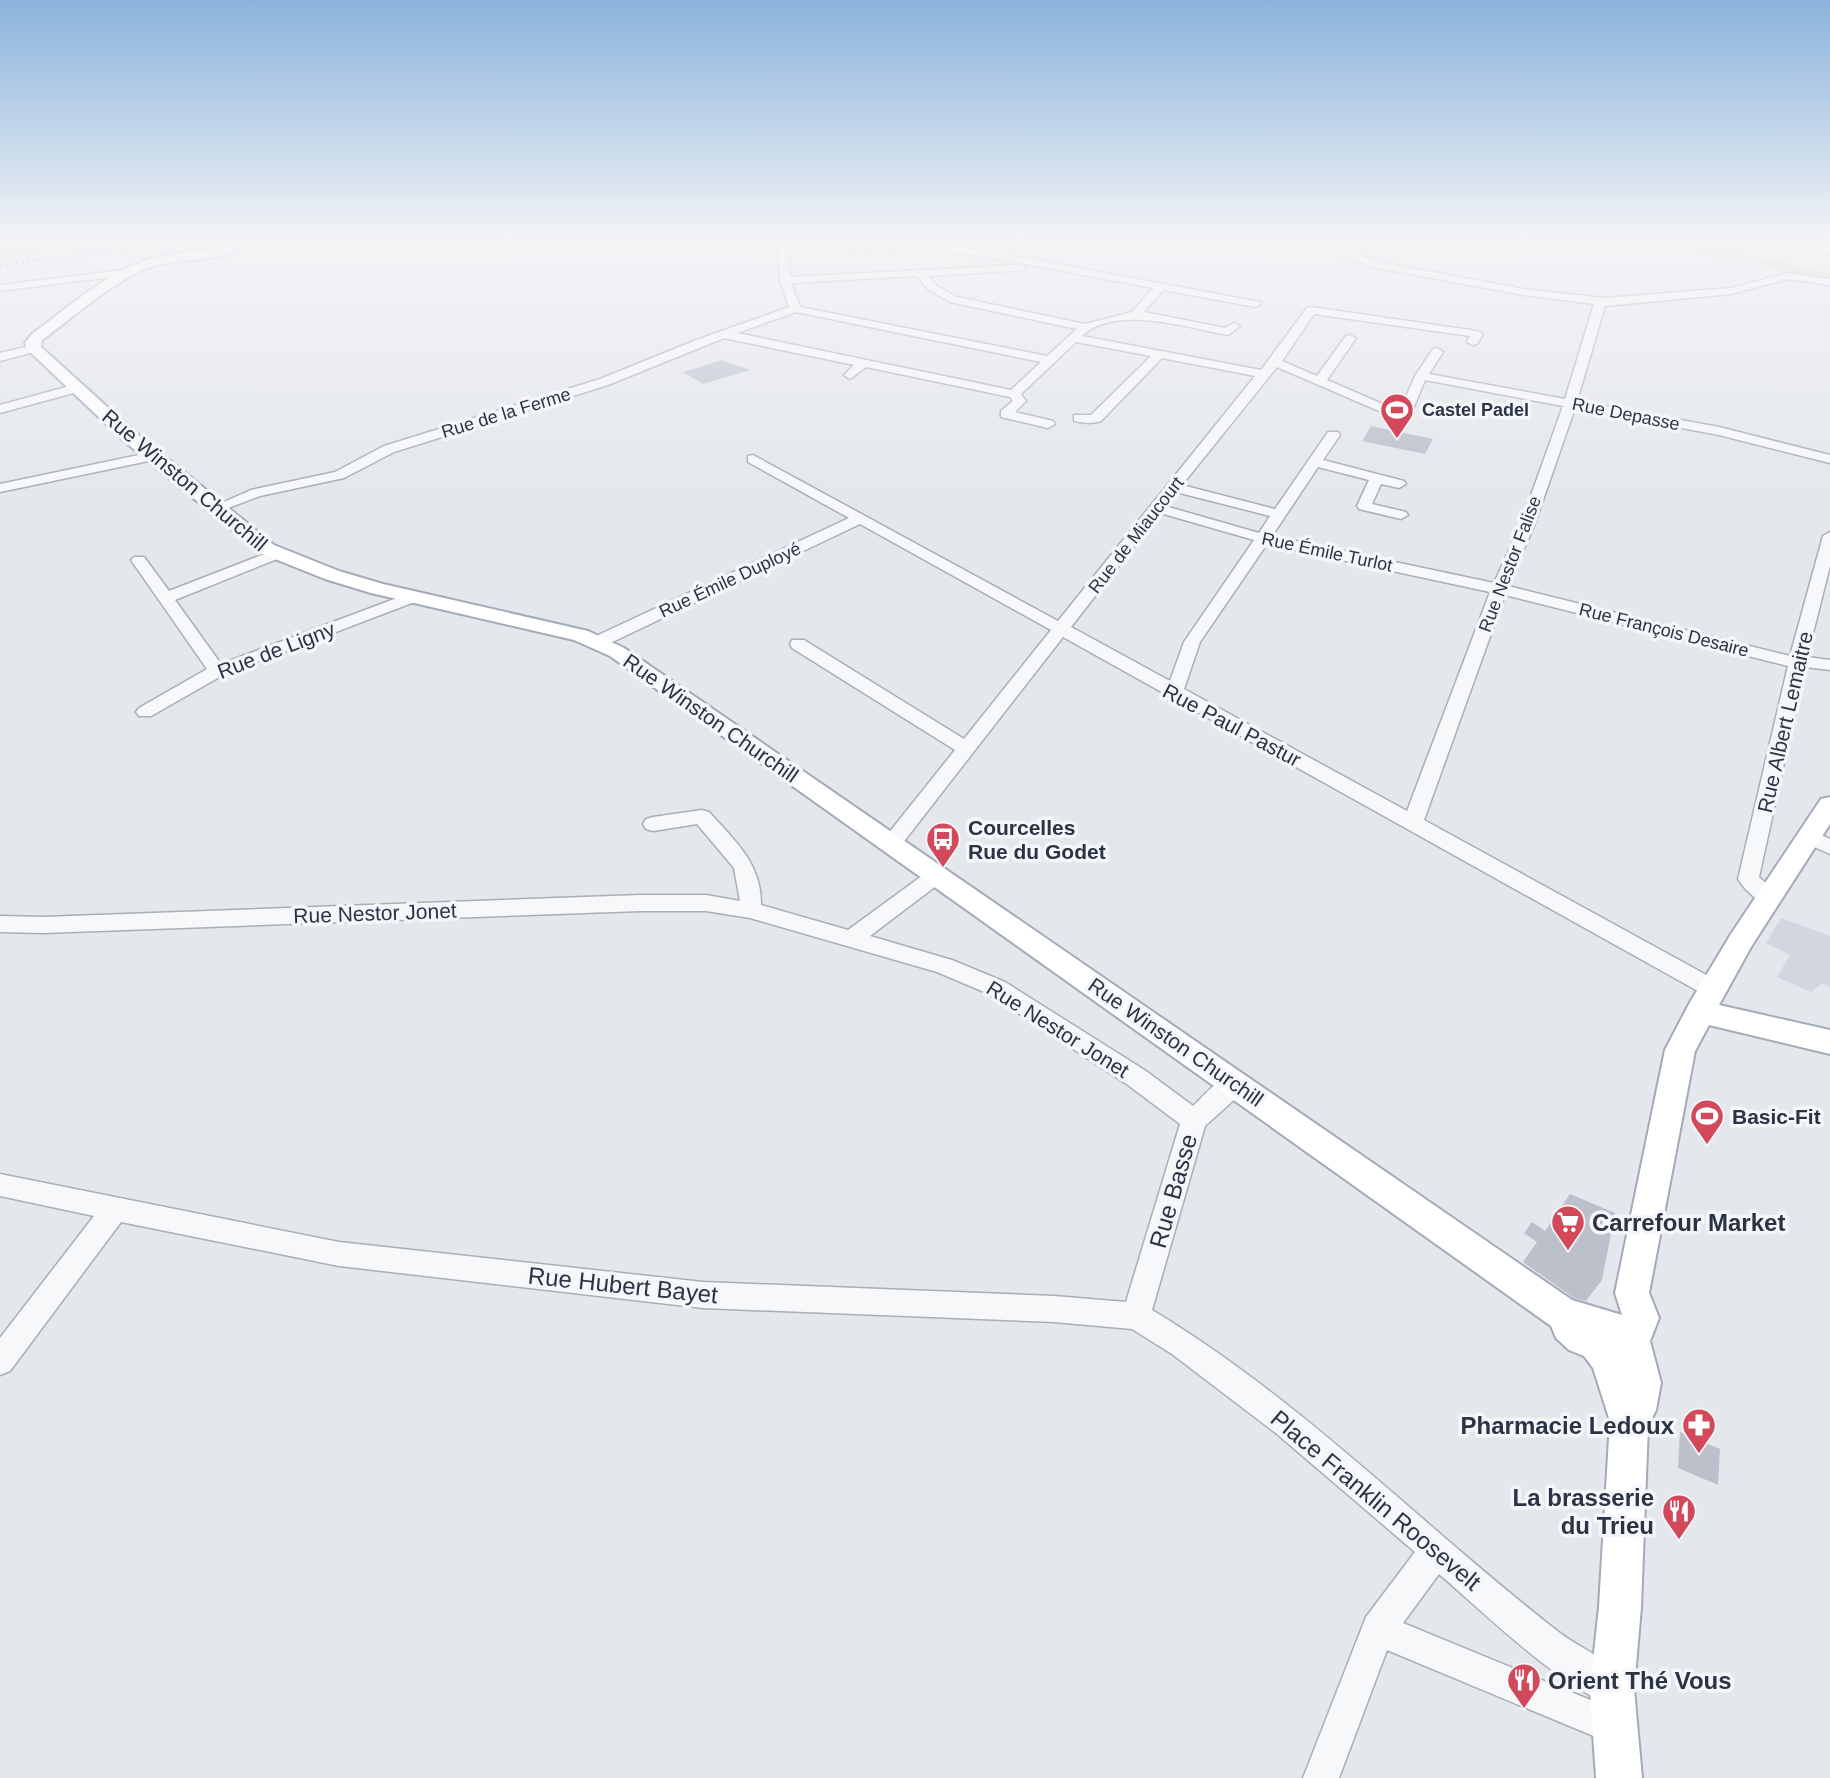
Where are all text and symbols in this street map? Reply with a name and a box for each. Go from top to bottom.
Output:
street label: Rue de la Ferme [439,384,573,442]
sports icon: Castel Padel [1378,391,1416,440]
street label: Rue Depasse [1571,394,1681,434]
place label: Castel Padel [1422,400,1529,420]
street label: Rue Winston Churchill [98,404,272,556]
street label: Rue de Miaucourt [1084,473,1188,597]
street label: Rue Nestor Falise [1475,493,1545,635]
street label: Rue Émile Turlot [1260,528,1394,576]
street label: Rue Émile Duployé [656,538,804,622]
street label: Rue François Desaire [1577,599,1751,661]
street label: Rue de Ligny [214,617,338,683]
street label: Rue Albert Lemaitre [1753,629,1817,815]
street label: Rue Winston Churchill [619,649,803,787]
street label: Rue Paul Pastur [1159,679,1305,771]
place label: Courcelles Rue du Godet [968,816,1106,863]
bus stop icon: Courcelles Rue du Godet [924,820,962,869]
street label: Rue Nestor Jonet [293,899,457,927]
street label: Rue Winston Churchill [1084,973,1268,1111]
street label: Rue Nestor Jonet [983,976,1134,1082]
sports icon: Basic-Fit [1688,1097,1726,1146]
place label: Basic-Fit [1732,1105,1821,1128]
street label: Rue Basse [1144,1131,1202,1251]
supermarket icon: Carrefour Market [1549,1203,1587,1252]
place label: Carrefour Market [1592,1209,1785,1236]
street label: Rue Hubert Bayet [527,1262,720,1308]
street label: Place Franklin Roosevelt [1266,1404,1487,1596]
pharmacy icon: Pharmacie Ledoux [1680,1406,1718,1455]
place label: Pharmacie Ledoux [1461,1412,1675,1439]
place label: La brasserie du Trieu [1513,1484,1654,1539]
restaurant icon: La brasserie du Trieu [1660,1492,1698,1541]
restaurant icon: Orient Thé Vous [1505,1661,1543,1710]
place label: Orient Thé Vous [1548,1667,1732,1694]

